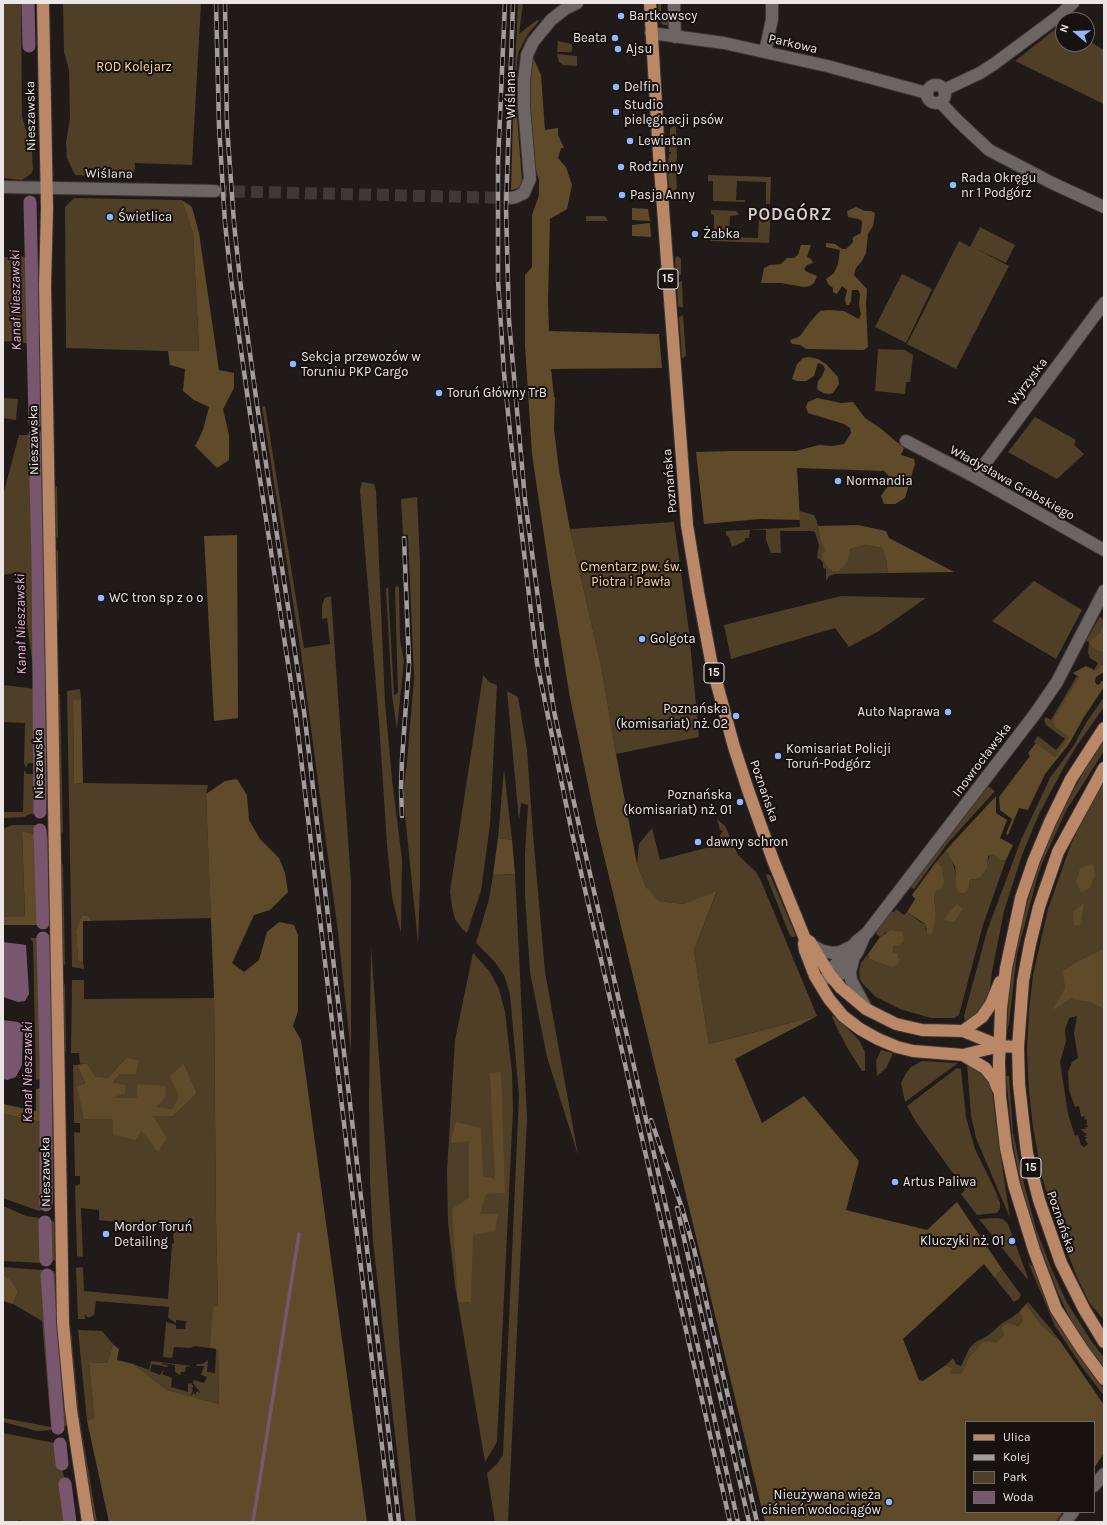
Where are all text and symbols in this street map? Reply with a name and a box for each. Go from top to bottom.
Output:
place label: Bartkowscy [629,8,697,24]
marker: Bartkowscy [616,11,626,21]
north arrow [1055,12,1095,52]
text: N [1057,22,1072,34]
place label: Beata [573,30,607,46]
street label: Parkowa [767,31,819,57]
marker: Beata [610,33,620,43]
place label: Ajsu [626,41,652,57]
marker: Ajsu [613,44,623,54]
park label: ROD Kolejarz [96,59,172,75]
street label: Wiślana [503,71,519,119]
place label: Delfin [624,79,659,95]
street label: Nieszawska [23,81,39,151]
marker: Delfin [611,82,621,92]
place label: Studio pielęgnacji psów [624,97,724,128]
marker: Studio pielęgnacji psów [611,107,621,117]
place label: Lewiatan [638,133,691,149]
marker: Lewiatan [625,136,635,146]
place label: Rodzinny [629,159,684,175]
marker: Rodzinny [616,162,626,172]
street label: Wiślana [85,166,133,182]
place label: Rada Okręgu nr 1 Podgórz [961,170,1036,201]
marker: Rada Okręgu nr 1 Podgórz [948,180,958,190]
place label: Pasja Anny [630,187,695,203]
marker: Pasja Anny [617,190,627,200]
district label: PODGÓRZ [748,205,832,225]
place label: Świetlica [118,209,172,225]
marker: Świetlica [105,212,115,222]
place label: Żabka [703,226,740,242]
marker: Żabka [690,229,700,239]
water label: Kanał Nieszawski [7,249,25,351]
road number: 15 [658,269,678,289]
place label: Sekcja przewozów w Toruniu PKP Cargo [301,349,421,380]
street label: Wyrzyska [1005,355,1051,409]
marker: Sekcja przewozów w Toruniu PKP Cargo [288,359,298,369]
place label: Toruń Główny TrB [447,385,547,401]
marker: Toruń Główny TrB [434,388,444,398]
street label: Nieszawska [26,405,42,475]
street label: Władysława Grabskiego [947,442,1077,524]
street label: Poznańska [659,448,681,514]
place label: Normandia [846,473,913,489]
marker: Normandia [833,476,843,486]
park label: Cmentarz pw. św. Piotra i Pawła [580,559,682,590]
water label: Kanał Nieszawski [12,573,30,675]
place label: WC tron sp z o o [109,590,203,606]
marker: WC tron sp z o o [96,593,106,603]
place label: Golgota [650,631,696,647]
marker: Golgota [637,634,647,644]
road number: 15 [704,663,724,683]
place label: Poznańska (komisariat) nż. 02 [616,701,728,732]
place label: Auto Naprawa [858,704,940,720]
marker: Auto Naprawa [943,707,953,717]
marker: Poznańska (komisariat) nż. 02 [731,711,741,721]
street label: Inowrocławska [949,720,1015,800]
street label: Nieszawska [31,729,47,799]
place label: Komisariat Policji Toruń-Podgórz [786,741,891,772]
marker: Komisariat Policji Toruń-Podgórz [773,751,783,761]
street label: Poznańska [746,758,782,824]
place label: Poznańska (komisariat) nż. 01 [623,787,732,818]
marker: Poznańska (komisariat) nż. 01 [735,797,745,807]
place label: dawny schron [706,834,788,850]
marker: dawny schron [693,837,703,847]
water label: Kanał Nieszawski [20,1021,36,1123]
street label: Nieszawska [38,1137,54,1207]
road number: 15 [1021,1158,1041,1178]
place label: Artus Paliwa [903,1174,976,1190]
marker: Artus Paliwa [890,1177,900,1187]
street label: Poznańska [1043,1189,1079,1255]
place label: Mordor Toruń Detailing [114,1219,192,1250]
marker: Mordor Toruń Detailing [101,1229,111,1239]
place label: Kluczyki nż. 01 [920,1233,1004,1249]
marker: Kluczyki nż. 01 [1007,1236,1017,1246]
legend [965,1421,1095,1513]
text: Ulica [1003,1430,1031,1444]
text: Kolej [1003,1450,1030,1464]
text: Park [1003,1470,1027,1484]
place label: Nieużywana wieża ciśnień wodociągów [761,1487,881,1518]
text: Woda [1003,1490,1034,1504]
marker: Nieużywana wieża ciśnień wodociągów [884,1497,894,1507]

